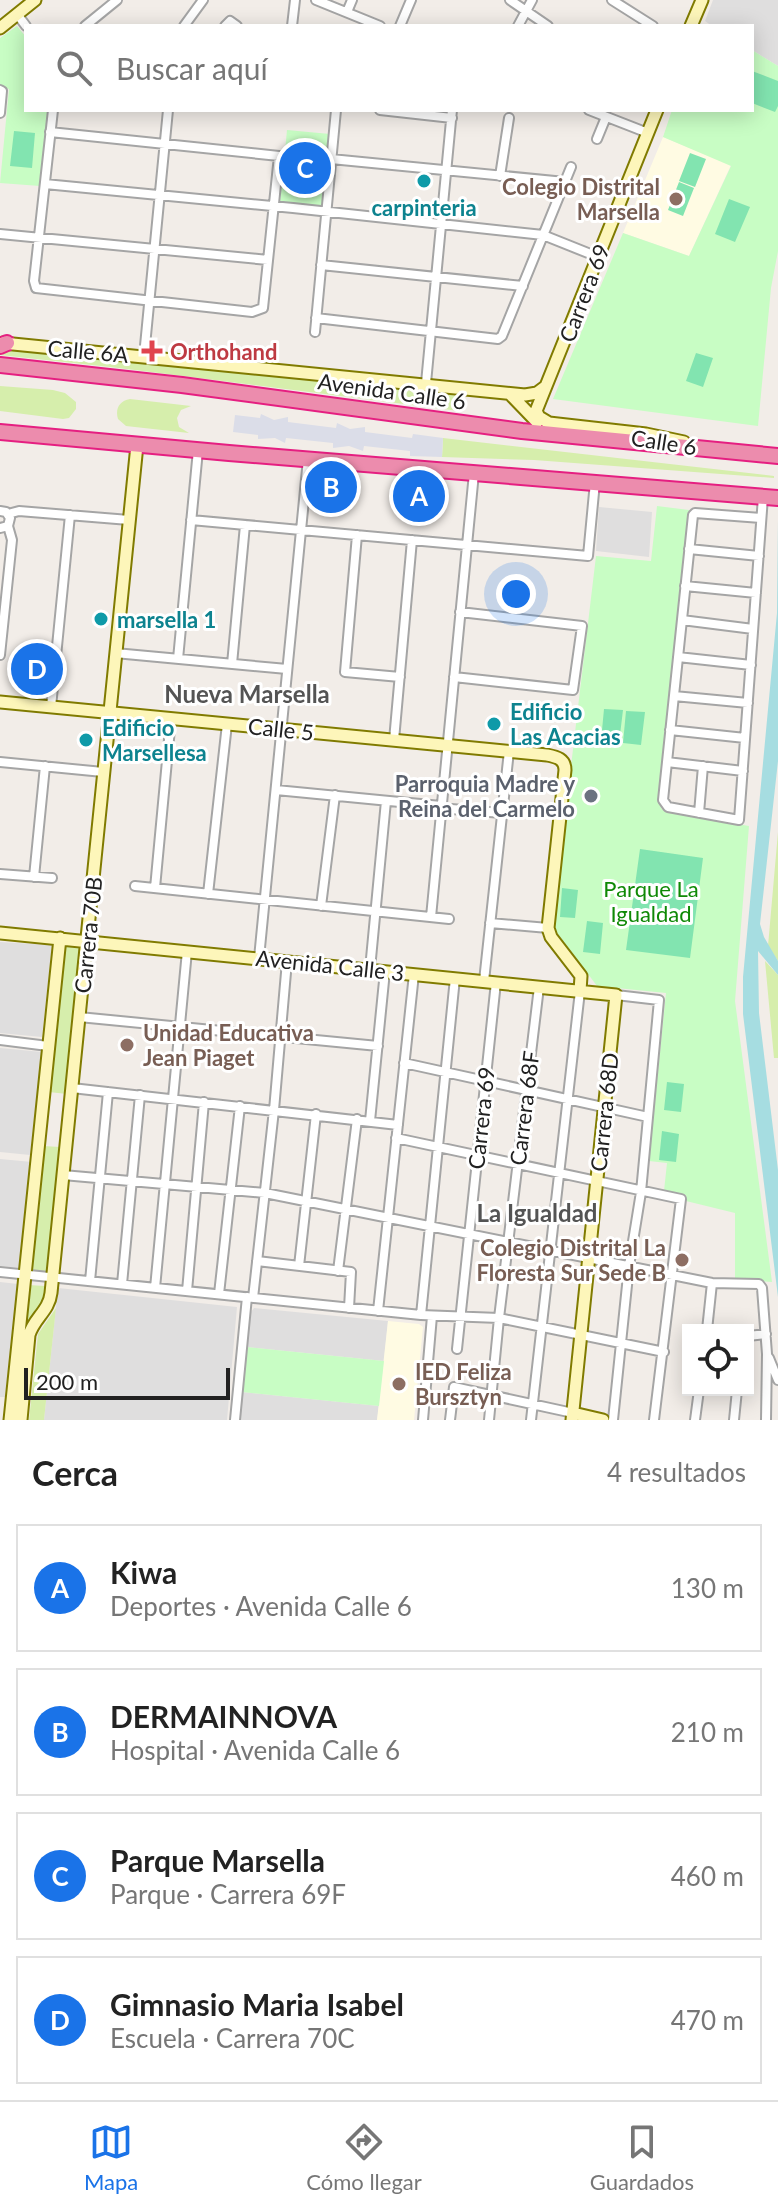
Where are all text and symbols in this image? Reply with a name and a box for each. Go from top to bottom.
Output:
search box [24,24,754,112]
icon: search [52,46,96,90]
text: Buscar aquí [116,50,268,86]
pin: C [279,138,331,198]
marker: carpinteria [415,172,433,190]
place label: Colegio Distrital Marsella [502,173,660,225]
marker: Colegio Distrital Marsella [667,190,685,208]
place label: carpinteria [371,194,477,221]
street label: Carrera 69 [553,240,615,346]
street label: Calle 6A [47,334,130,368]
place label: Orthohand [170,338,278,365]
marker: Orthohand [141,340,163,362]
street label: Avenida Calle 6 [316,367,468,415]
street label: Calle 6 [629,424,699,460]
pin: B [305,457,357,517]
pin: A [393,466,445,526]
your location [496,574,536,614]
place label: marsella 1 [117,606,216,633]
marker: marsella 1 [92,610,110,628]
pin: D [11,639,63,699]
district label: Nueva Marsella [164,679,330,708]
place label: Edificio Las Acacias [510,698,621,750]
street label: Calle 5 [247,712,315,746]
place label: Edificio Marsellesa [102,714,207,766]
marker: Edificio Las Acacias [485,715,503,733]
marker: Edificio Marsellesa [77,731,95,749]
place label: Parroquia Madre y Reina del Carmelo [395,770,575,822]
marker: Parroquia Madre y Reina del Carmelo [582,787,600,805]
street label: Carrera 70B [68,875,108,995]
park label: Parque La Igualdad [603,875,699,927]
street label: Avenida Calle 3 [254,944,406,986]
place label: Unidad Educativa Jean Piaget [143,1019,314,1071]
marker: Unidad Educativa Jean Piaget [118,1036,136,1054]
street label: Carrera 68F [504,1049,544,1167]
street label: Carrera 68D [584,1051,624,1173]
street label: Carrera 69 [462,1066,500,1170]
district label: La Igualdad [477,1198,597,1227]
place label: Colegio Distrital La Floresta Sur Sede B [476,1234,666,1286]
marker: Colegio Distrital La Floresta Sur Sede B [673,1251,691,1269]
map controls [682,1324,754,1396]
button: locate [682,1324,754,1396]
place label: IED Feliza Bursztyn [415,1358,512,1410]
scale bar [24,1364,230,1400]
text: 200 m [36,1368,98,1395]
marker: IED Feliza Bursztyn [390,1375,408,1393]
text: Cerca [32,1452,118,1493]
text: 4 resultados [607,1456,746,1488]
text: Kiwa [110,1554,177,1590]
text: A [51,1572,69,1604]
text: 130 m [671,1572,744,1604]
text: Deportes · Avenida Calle 6 [110,1590,412,1622]
text: DERMAINNOVA [110,1698,337,1734]
text: B [51,1716,69,1748]
text: 210 m [671,1716,744,1748]
text: Hospital · Avenida Calle 6 [110,1734,400,1766]
text: Parque Marsella [110,1842,325,1878]
text: C [51,1860,69,1892]
text: 460 m [671,1860,744,1892]
text: Parque · Carrera 69F [110,1878,346,1910]
text: Gimnasio Maria Isabel [110,1986,404,2022]
text: D [50,2004,70,2036]
text: 470 m [671,2004,744,2036]
text: Escuela · Carrera 70C [110,2022,355,2054]
tab: Mapa [84,2120,138,2195]
tab: Cómo llegar [306,2120,422,2195]
tab: Guardados [590,2120,694,2195]

